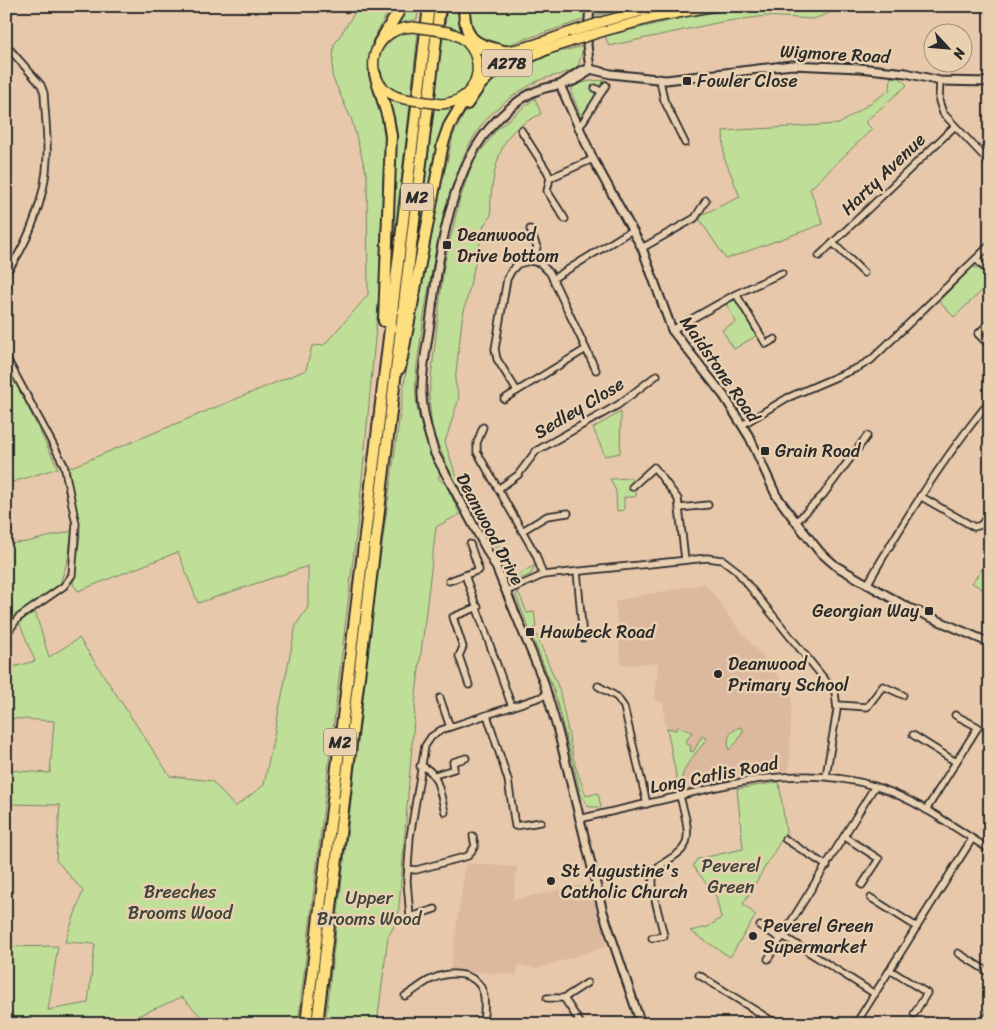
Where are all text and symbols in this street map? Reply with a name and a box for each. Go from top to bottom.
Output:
north arrow [924,22,974,72]
street label: Wigmore Road [779,35,892,73]
text: N [946,43,973,64]
road number: A278 [482,49,532,76]
place label: Fowler Close [697,65,798,97]
marker: Fowler Close [681,75,693,87]
street label: Harty Avenue [833,125,933,223]
road number: M2 [401,183,433,210]
place label: Deanwood Drive bottom [457,219,559,272]
marker: Deanwood Drive bottom [441,239,453,251]
street label: Maidstone Road [671,309,770,431]
street label: Sedley Close [527,368,631,448]
place label: Grain Road [775,435,862,467]
marker: Grain Road [759,445,771,457]
street label: Deanwood Drive [447,467,533,591]
place label: Georgian Way [812,595,920,627]
marker: Georgian Way [923,605,935,617]
place label: Hawbeck Road [540,616,656,648]
marker: Hawbeck Road [524,626,536,638]
place label: Deanwood Primary School [728,648,850,701]
marker: Deanwood Primary School [712,668,724,680]
road number: M2 [324,729,356,756]
street label: Long Catlis Road [647,747,782,803]
park label: Peverel Green [702,850,761,903]
place label: St Augustine's Catholic Church [561,855,688,908]
marker: St Augustine's Catholic Church [545,875,557,887]
park label: Breeches Brooms Wood [128,876,234,929]
park label: Upper Brooms Wood [317,882,423,935]
place label: Peverel Green Supermarket [763,910,874,963]
marker: Peverel Green Supermarket [747,930,759,942]

